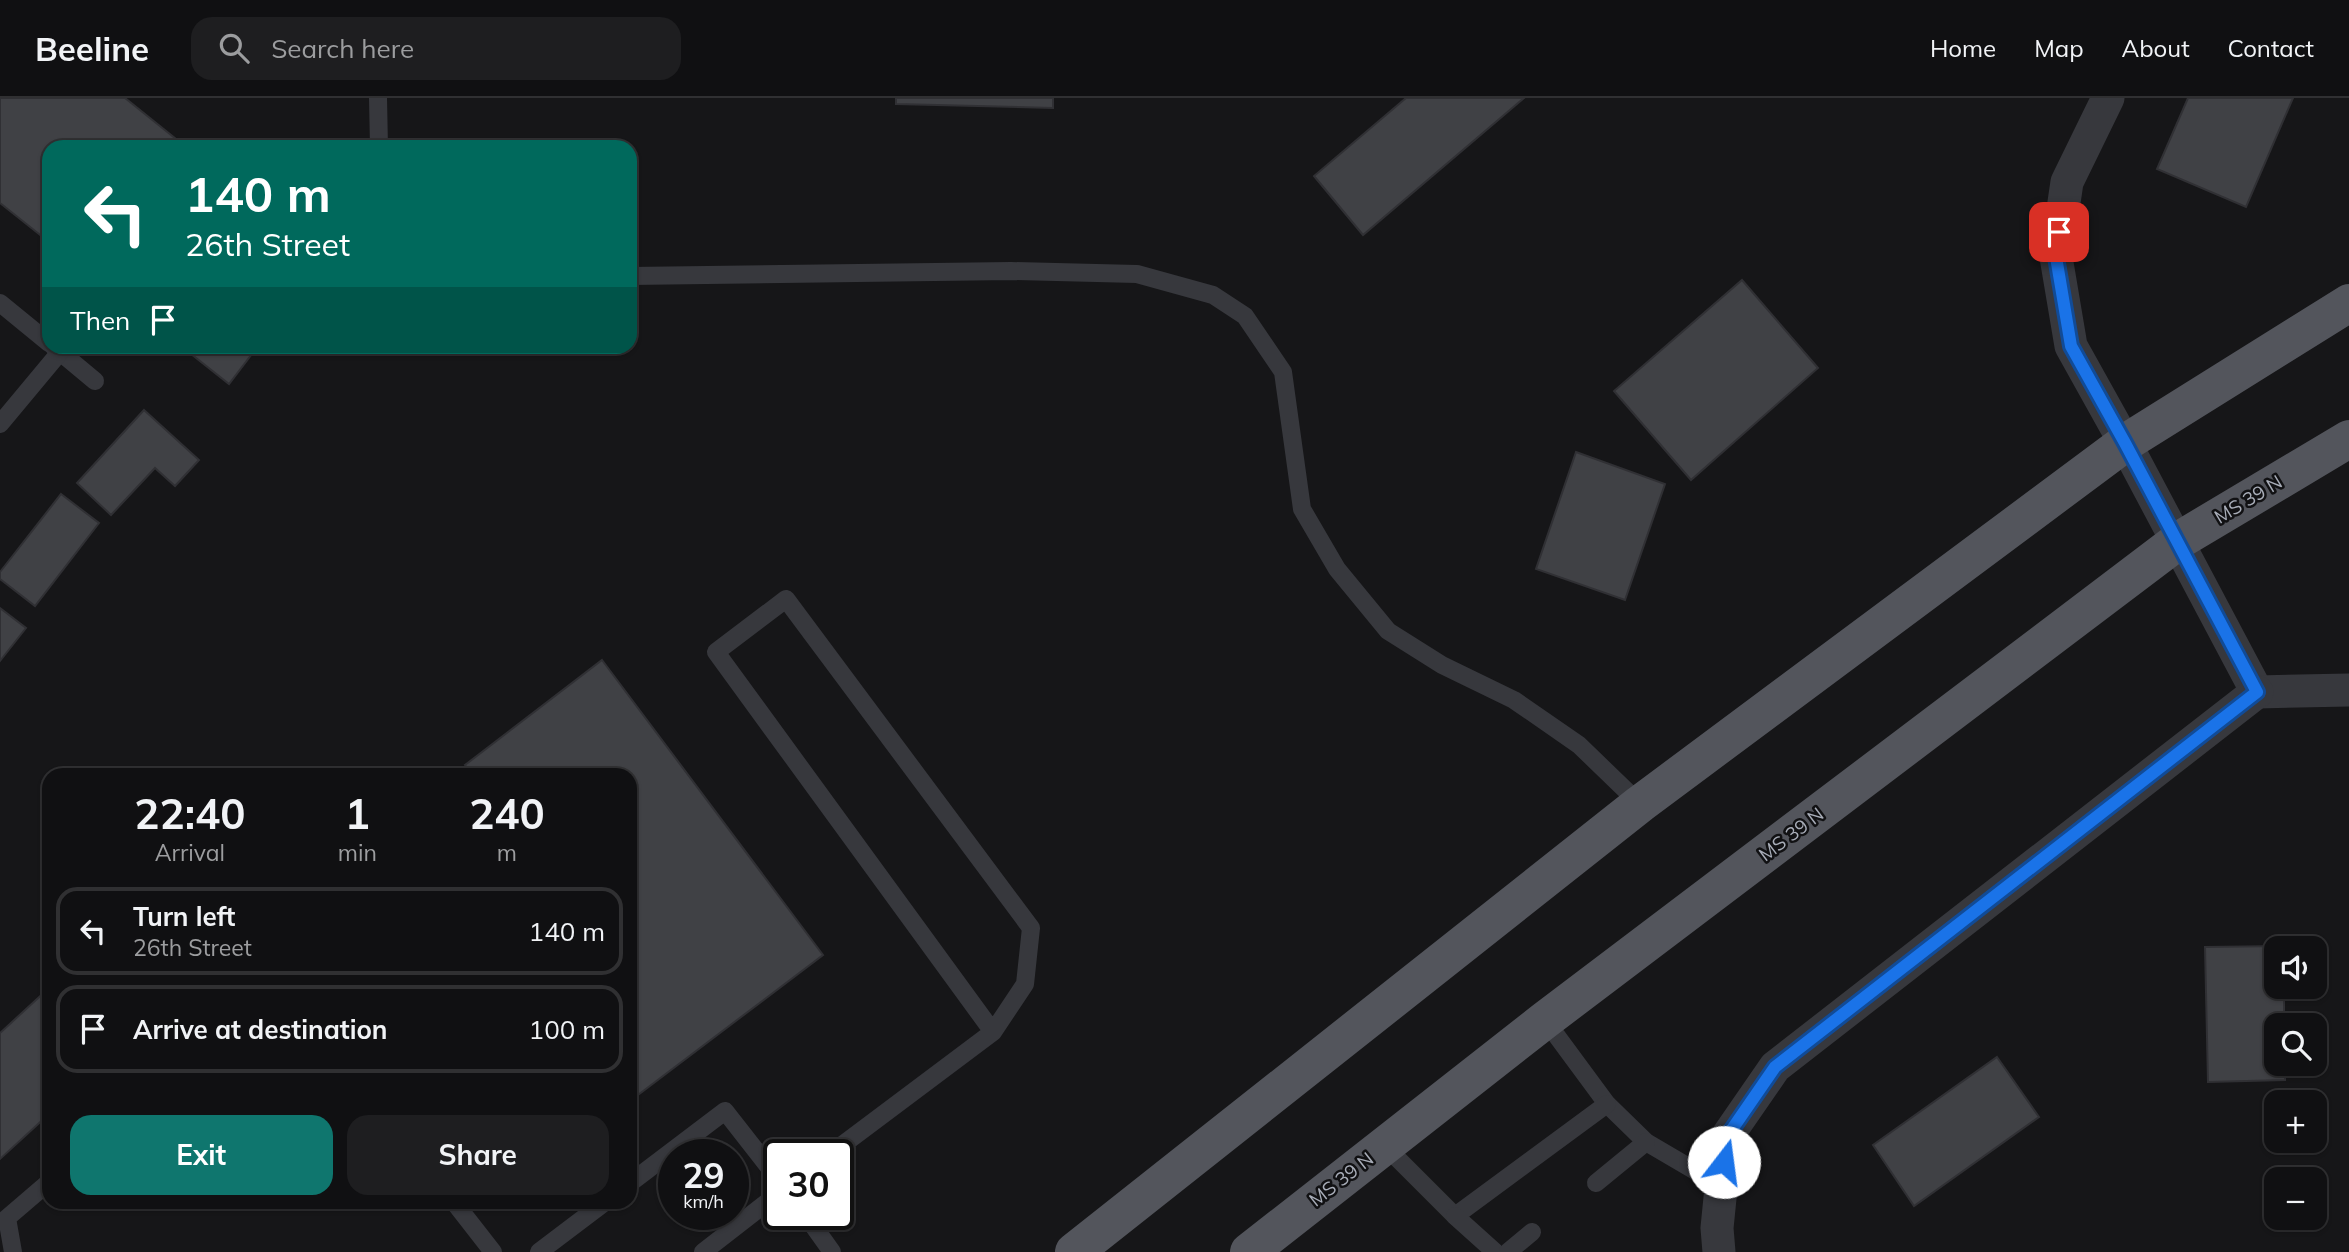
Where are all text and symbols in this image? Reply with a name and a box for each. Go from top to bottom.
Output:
search box [191,17,681,80]
text: Beeline [35,28,149,69]
icon: search [215,29,253,67]
text: Search here [271,32,414,65]
text: Home [1930,33,1996,63]
text: Map [2034,33,2084,63]
text: About [2122,33,2190,63]
text: Contact [2228,33,2314,63]
text: 140 m [185,163,331,224]
icon: left [70,168,161,259]
pin [2029,202,2089,262]
icon: arrive [2040,213,2078,251]
text: 26th Street [185,224,350,264]
icon: arrive [144,301,182,339]
text: Then [70,304,130,337]
street label: MS 39 N [2210,469,2286,529]
text: 22:40 [134,787,245,840]
text: 1 [345,787,370,840]
text: 240 [469,787,545,840]
street label: MS 39 N [1754,802,1828,866]
text: Arrival [155,838,225,867]
text: min [338,838,377,867]
text: m [497,838,517,867]
text: Turn left [133,900,235,933]
icon: left [74,912,112,950]
text: 140 m [529,915,605,948]
text: 26th Street [133,933,252,962]
map controls [2264,936,2327,1230]
button: sound [2264,936,2327,999]
icon: arrive [74,1010,112,1048]
text: Arrive at destination [133,1013,388,1046]
text: 100 m [529,1013,605,1046]
button: search [2264,1013,2327,1076]
button: + [2264,1090,2327,1153]
button: Exit [70,1115,333,1195]
button: Share [347,1115,609,1195]
position arrow [1687,1125,1761,1199]
speed limit sign: 30 [763,1139,854,1230]
street label: MS 39 N [1304,1146,1378,1212]
text: 29 [682,1153,725,1197]
button: − [2264,1167,2327,1230]
text: km/h [683,1190,724,1213]

